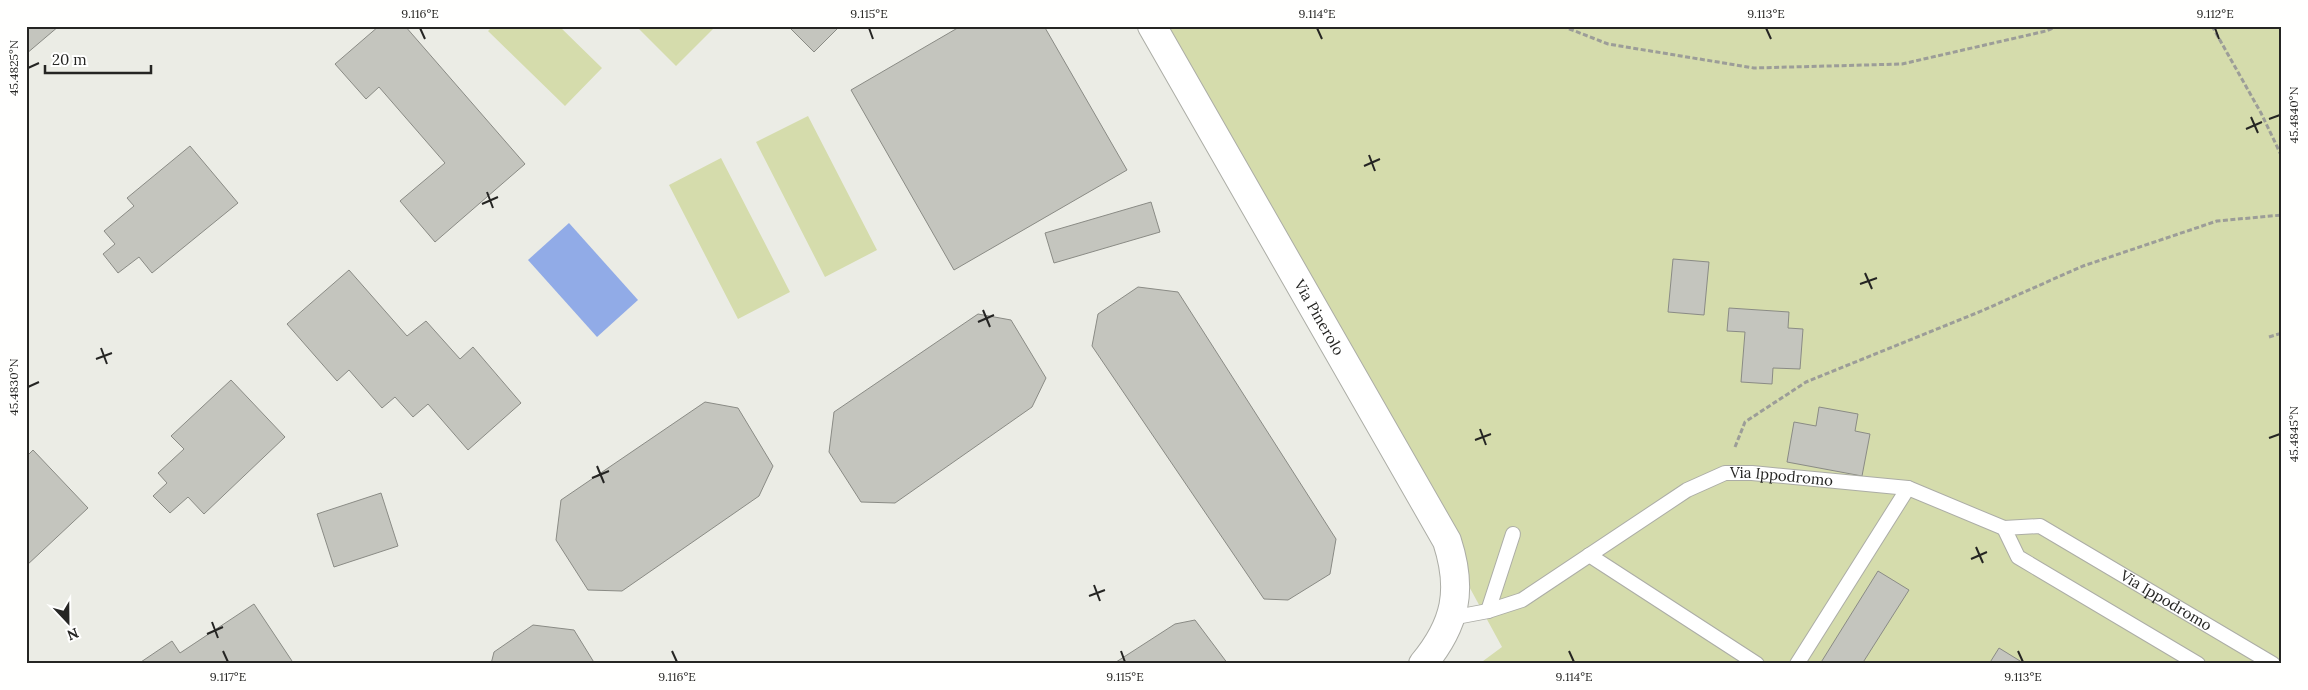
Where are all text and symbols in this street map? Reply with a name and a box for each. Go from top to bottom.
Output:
text: 9.116°E [401,6,439,21]
text: 9.115°E [850,6,888,21]
text: 9.114°E [1298,6,1336,21]
text: 9.113°E [1747,6,1785,21]
text: 9.112°E [2196,6,2234,21]
text: 45.4825°N [6,40,21,96]
scale bar [45,42,151,74]
text: 20 m [52,50,87,69]
text: 45.4840°N [2286,86,2301,144]
street label: Via Pinerolo [1290,275,1349,359]
text: 45.4830°N [6,358,21,416]
text: 45.4845°N [2286,406,2301,462]
street label: Via Ippodromo [1729,463,1834,490]
street label: Via Ippodromo [2116,565,2216,635]
north arrow [42,598,92,648]
text: N [64,624,81,644]
text: 9.117°E [210,669,246,684]
text: 9.116°E [658,669,696,684]
text: 9.115°E [1106,669,1144,684]
text: 9.114°E [1555,669,1593,684]
text: 9.113°E [2004,669,2042,684]

